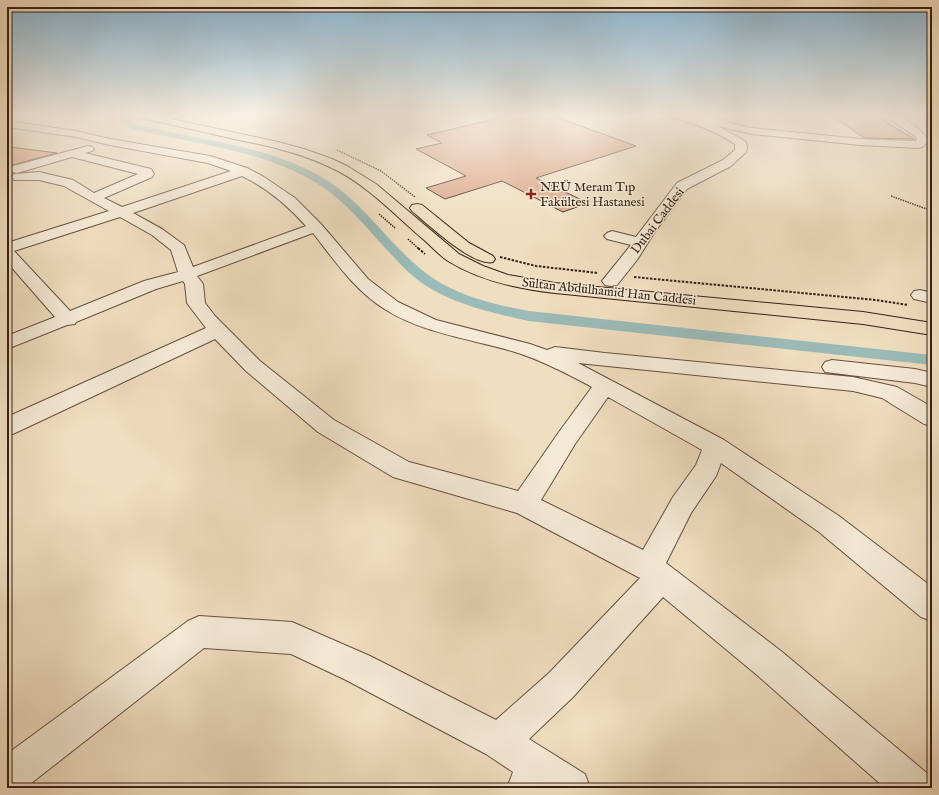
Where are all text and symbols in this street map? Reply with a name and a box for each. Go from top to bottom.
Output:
place label: NEÜ Meram Tıp Fakültesi Hastanesi [540,179,645,211]
street label: Dubai Caddesi [627,184,689,258]
marker: NEÜ Meram Tıp Fakültesi Hastanesi [525,188,537,200]
street label: Sultan Abdülhamid Han Caddesi [521,274,697,310]

